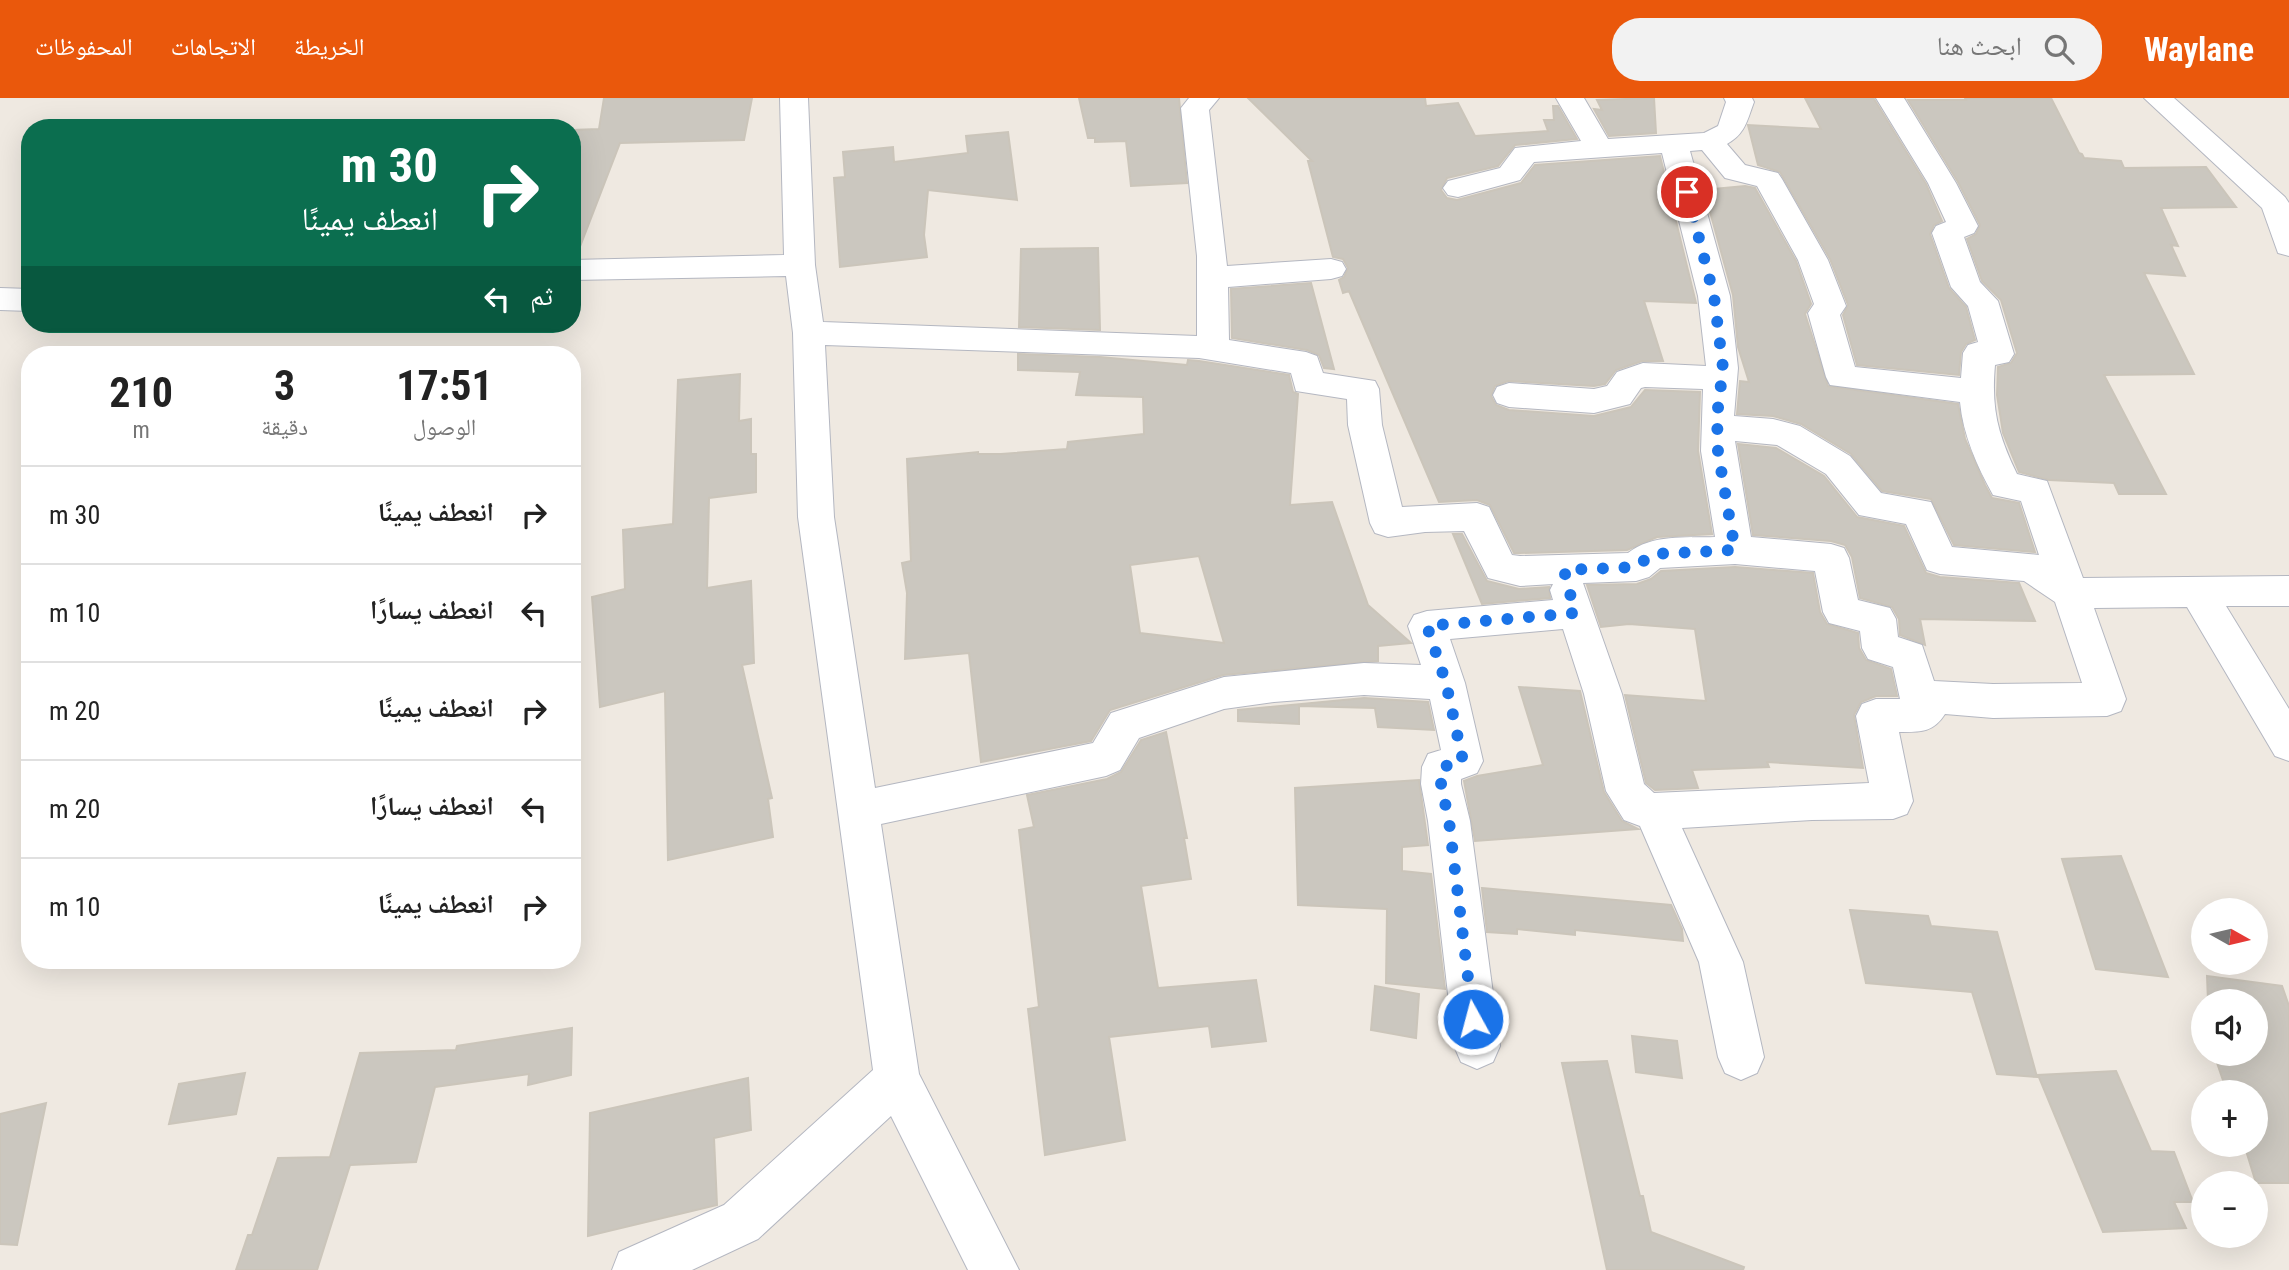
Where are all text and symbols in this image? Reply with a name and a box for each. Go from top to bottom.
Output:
search box [1612,18,2102,81]
icon: search [2040,30,2078,68]
text: Waylane [2144,30,2254,69]
text: ابحث هنا [1937,31,2022,61]
text: المحفوظات [35,33,133,61]
text: الاتجاهات [171,33,256,61]
text: الخريطة [294,33,365,61]
text: 30 m [341,137,438,194]
icon: right [462,147,553,238]
pin [1657,162,1717,222]
icon: arrive [1668,173,1706,211]
text: انعطف يمينًا [302,200,438,238]
icon: left [478,280,516,318]
text: ثم [530,281,553,311]
text: 3 [274,361,295,410]
text: 17:51 [396,361,493,410]
text: 210 [109,368,173,417]
text: دقيقة [261,414,308,441]
text: الوصول [413,414,476,441]
text: m [132,417,150,444]
icon: right [515,496,553,534]
text: انعطف يمينًا [378,497,494,527]
text: 30 m [49,500,100,530]
icon: left [515,594,553,632]
text: انعطف يسارًا [370,595,494,625]
text: 10 m [49,598,100,628]
icon: right [515,692,553,730]
text: انعطف يمينًا [378,693,494,723]
text: 20 m [49,696,100,726]
icon: left [515,790,553,828]
text: انعطف يسارًا [370,791,494,821]
text: 20 m [49,794,100,824]
icon: right [515,888,553,926]
text: انعطف يمينًا [378,889,494,919]
text: 10 m [49,892,100,922]
north arrow [2191,898,2268,975]
map controls [2191,898,2268,1248]
position arrow [1436,982,1510,1056]
button: sound [2191,989,2268,1066]
button: + [2191,1080,2268,1157]
button: − [2191,1171,2268,1248]

